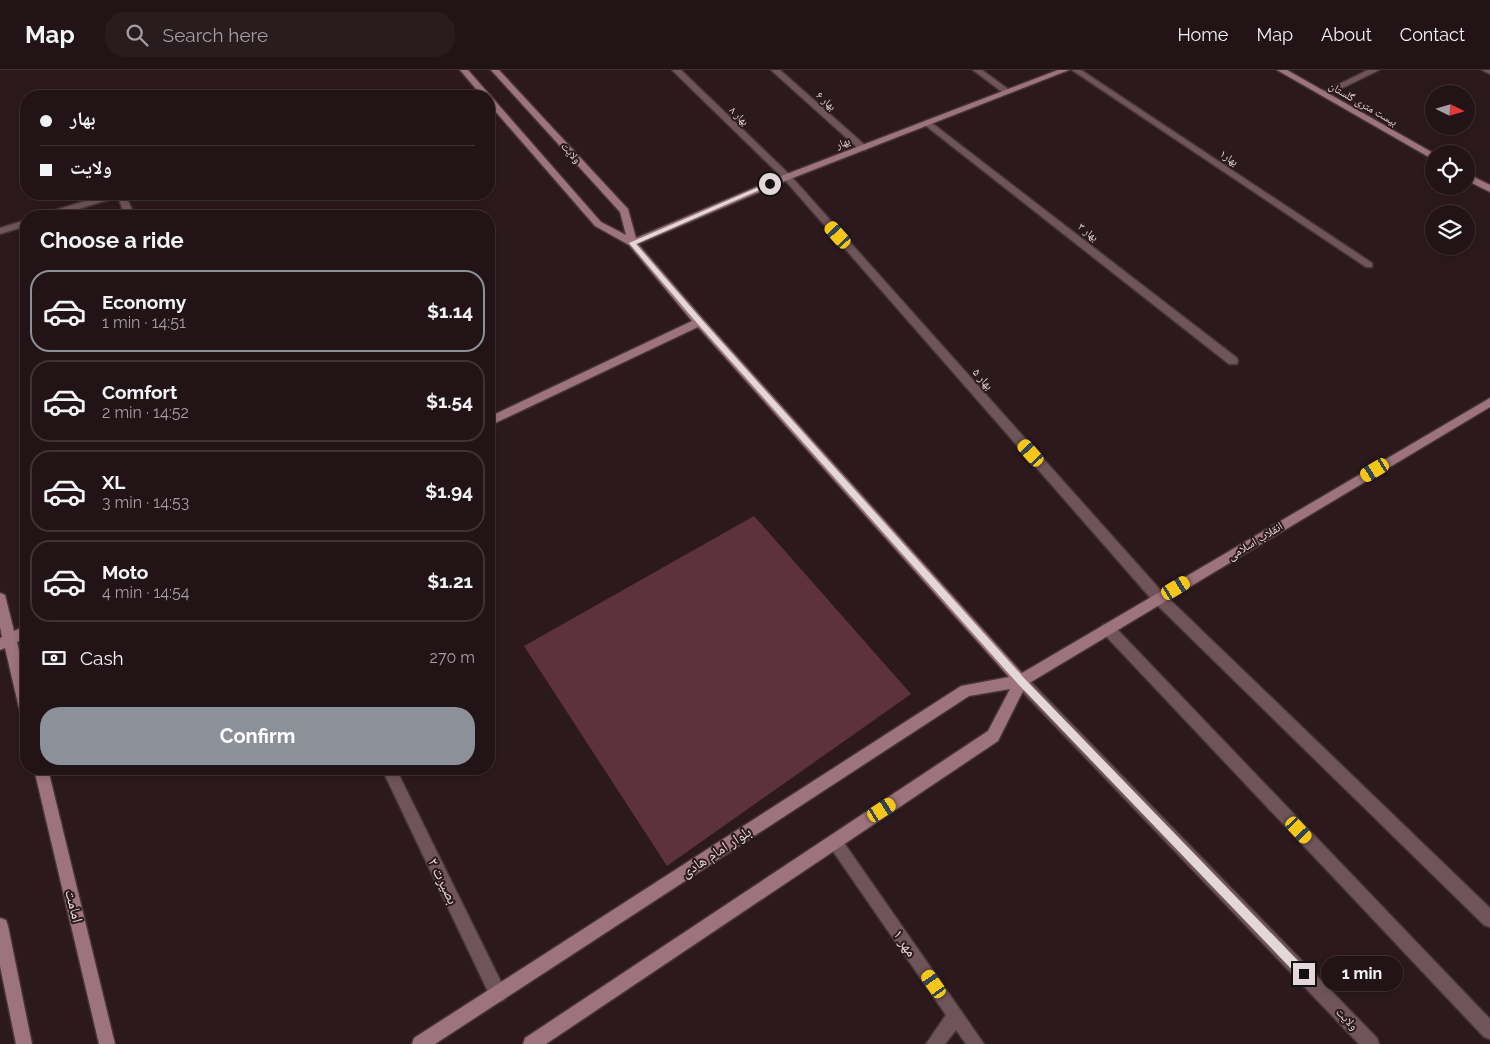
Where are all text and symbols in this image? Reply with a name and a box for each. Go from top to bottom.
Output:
search box [105,12,455,57]
text: Map [25,20,75,49]
icon: search [123,21,151,49]
text: Search here [163,24,268,46]
text: Home [1177,24,1228,45]
text: Map [1256,24,1293,45]
text: About [1321,24,1372,45]
text: Contact [1400,24,1465,45]
street label: بیست متری گلستان [1326,79,1400,129]
north arrow [1425,85,1475,135]
map controls [1425,85,1475,255]
street label: بهار ۶ [813,89,839,113]
street label: بهار ۸ [727,104,751,128]
text: بهار [70,107,95,129]
street label: بهار [833,134,852,152]
street label: ولایت [558,140,584,166]
button: locate [1425,145,1475,195]
street label: بهار۱ [1217,147,1241,169]
text: ولایت [70,156,112,178]
route start [759,173,781,195]
button: layers [1425,205,1475,255]
car [822,219,853,251]
street label: بهار ۳ [1075,220,1101,244]
text: Choose a ride [40,227,184,253]
icon: car [42,289,87,334]
text: Economy [102,291,186,313]
text: $1.14 [427,300,473,322]
text: 1 min · 14:51 [102,313,186,332]
street label: بهار ۵ [969,365,996,393]
icon: car [42,379,87,424]
text: Comfort [102,381,177,403]
text: $1.54 [426,390,473,412]
text: 2 min · 14:52 [102,403,189,422]
car [1015,437,1046,469]
car [1358,456,1391,484]
icon: car [42,469,87,514]
text: XL [102,471,125,493]
text: $1.94 [425,480,473,502]
text: 3 min · 14:53 [102,493,189,512]
street label: انقلاب اسلامی [1225,519,1286,563]
icon: car [42,559,87,604]
text: Moto [102,561,148,583]
text: $1.21 [427,570,473,592]
car [1159,574,1192,602]
text: 4 min · 14:54 [102,583,190,602]
icon: cash [40,644,68,672]
text: Cash [80,647,124,669]
text: 270 m [430,648,475,667]
button: Confirm [40,707,475,765]
car [865,796,898,824]
car [1283,814,1314,846]
street label: بلوار امام هادی [677,823,755,882]
street label: بصیرت ۲ [424,855,462,907]
street label: امامت [61,888,87,924]
street label: مهر ۱ [889,926,921,960]
callout: 1 min [1322,956,1404,992]
route end [1293,963,1315,985]
text: 1 min [1342,964,1382,983]
car [919,967,948,1001]
street label: ولایت [1333,1005,1361,1033]

